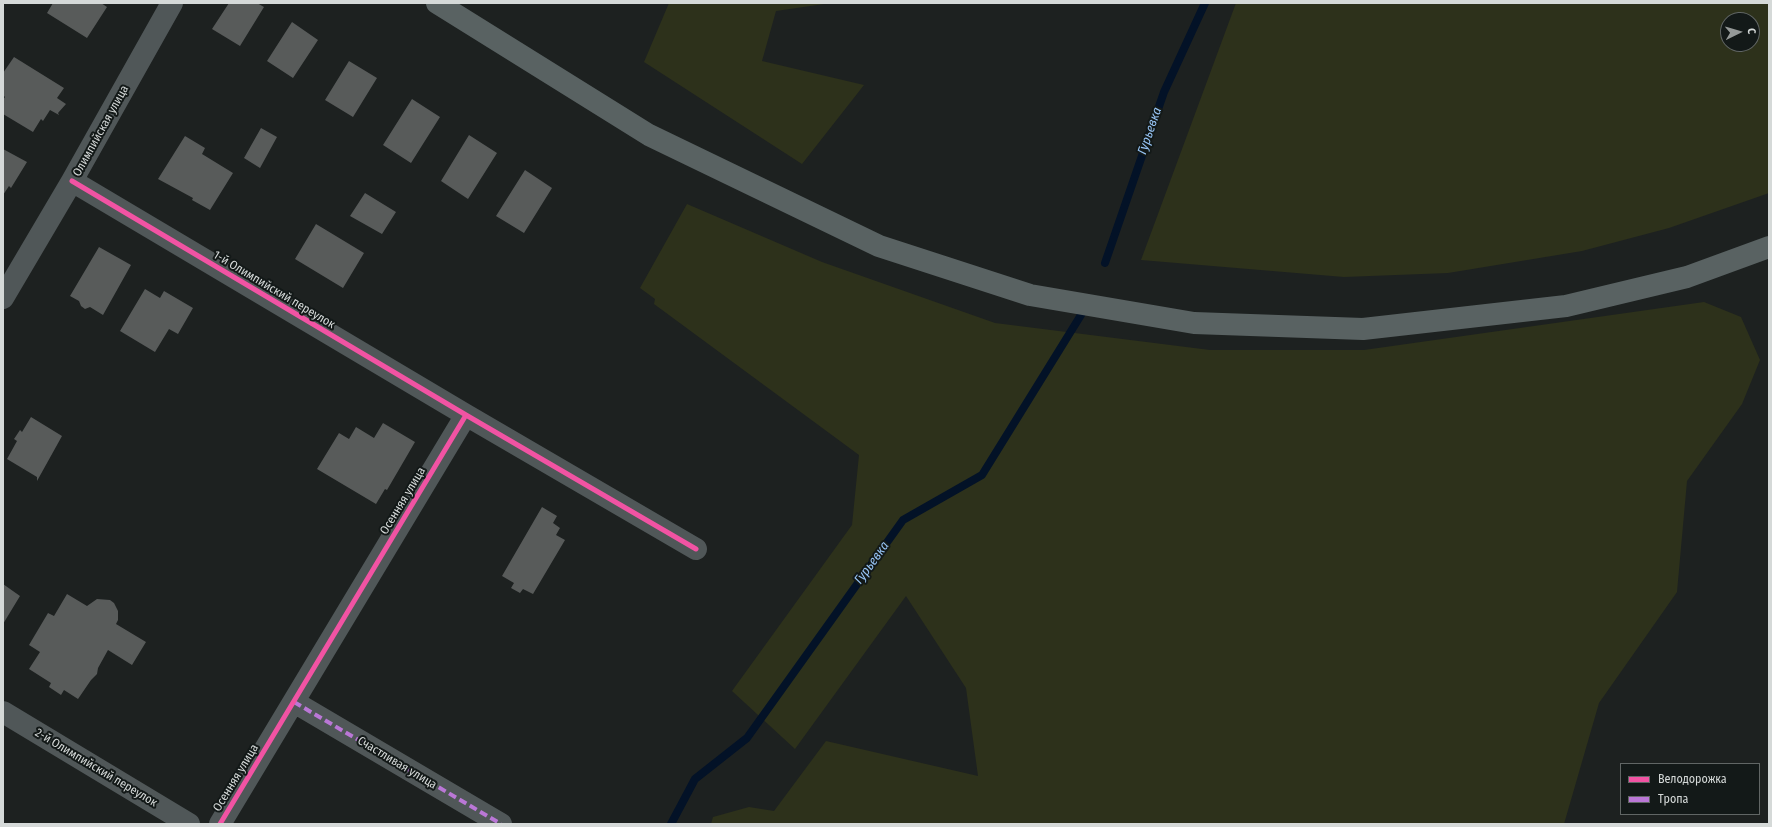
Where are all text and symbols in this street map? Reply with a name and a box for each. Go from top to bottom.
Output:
north arrow [1720,12,1760,52]
text: С [1745,28,1758,34]
street label: Олимпийская улица [70,83,132,179]
water label: Гурьевка [1135,105,1165,157]
street label: 1-й Олимпийский переулок [211,248,337,332]
street label: Осенняя улица [377,465,429,537]
water label: Гурьевка [851,539,893,587]
street label: 2-й Олимпийский переулок [32,726,160,810]
street label: Счастливая улица [355,734,439,792]
street label: Осенняя улица [210,742,262,814]
legend [1620,763,1760,815]
text: Велодорожка [1658,772,1727,786]
text: Тропа [1658,792,1689,806]

